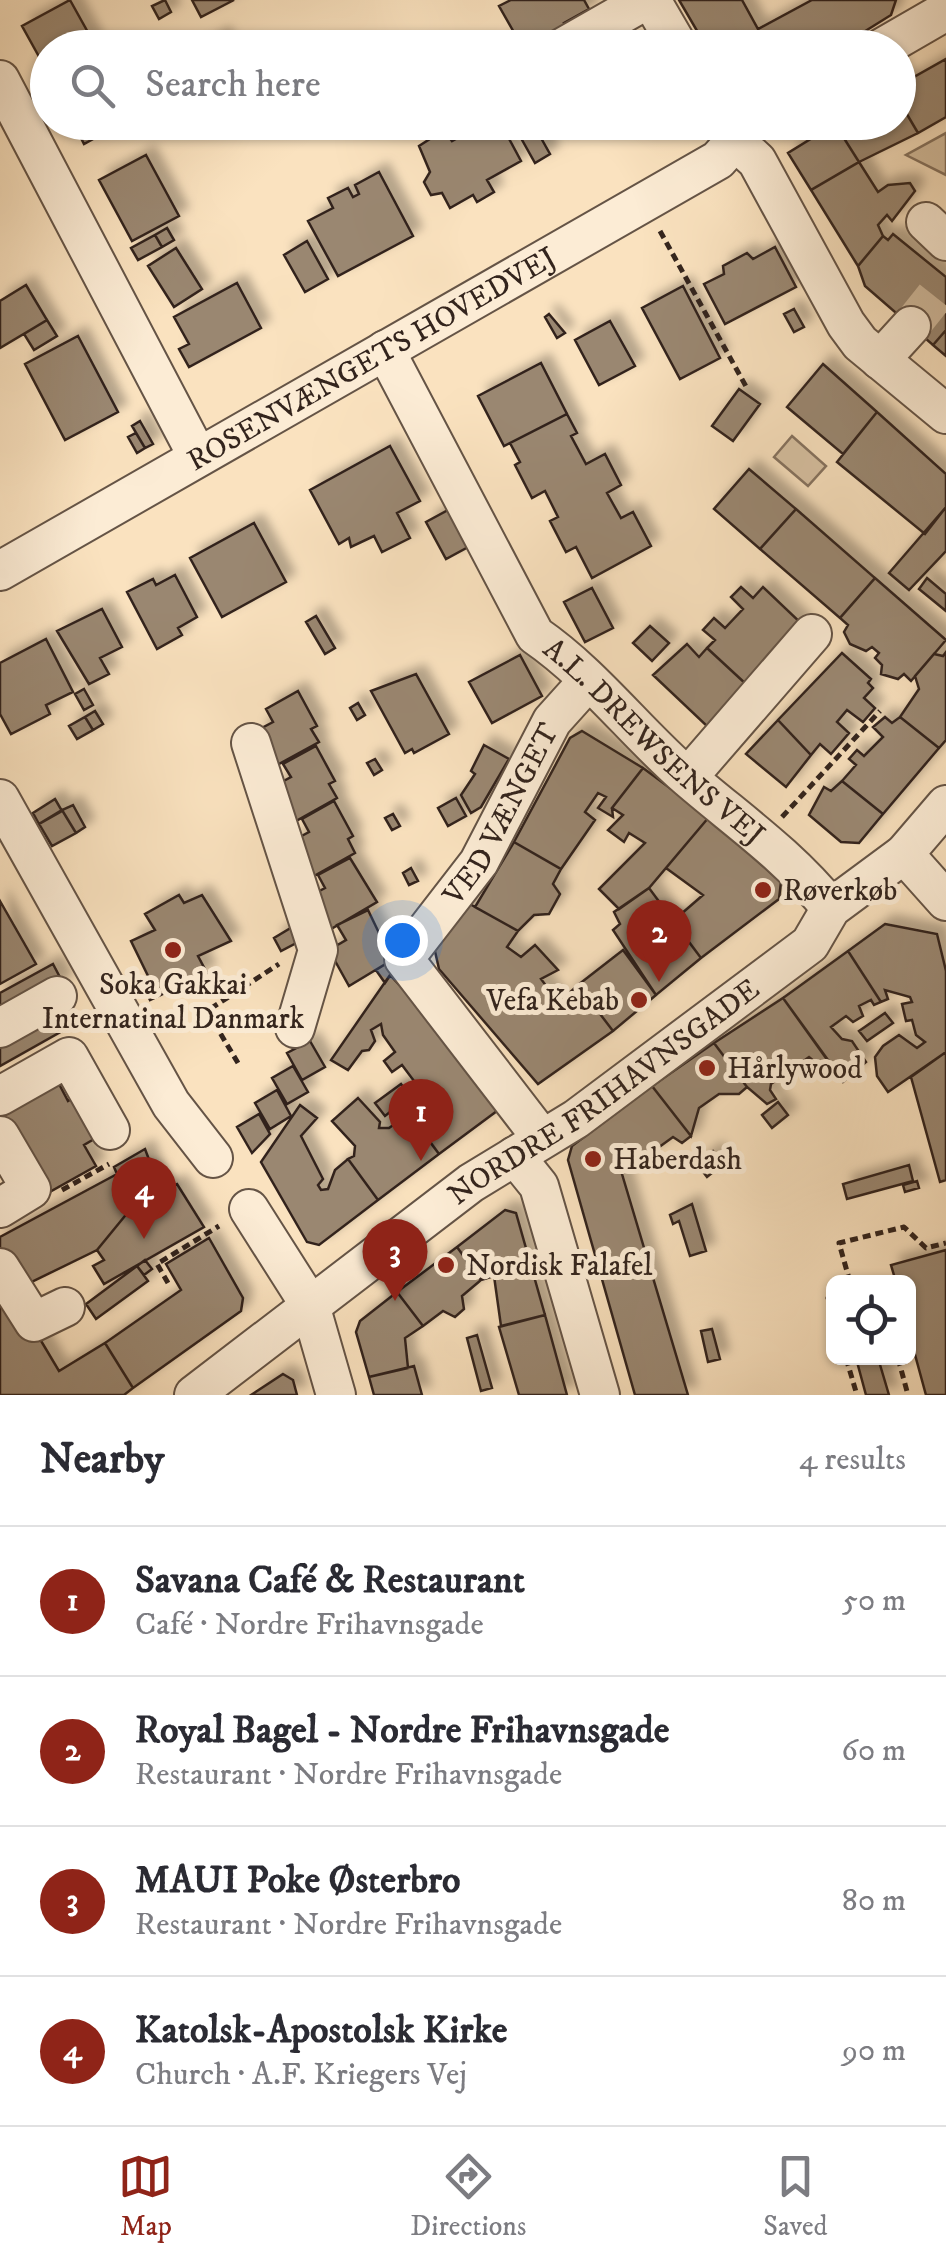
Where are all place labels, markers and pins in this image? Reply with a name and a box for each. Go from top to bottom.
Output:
place label: Røverkøb [783,873,897,910]
marker: Røverkøb [752,879,774,901]
pin: 2 [626,900,692,982]
marker: Soka Gakkai Internatinal Danmark [162,939,184,961]
place label: Soka Gakkai Internatinal Danmark [42,967,304,1038]
place label: Vefa Kebab [485,983,619,1020]
marker: Vefa Kebab [628,989,650,1011]
place label: Hårlywood [727,1051,862,1088]
marker: Hårlywood [696,1057,718,1079]
pin: 1 [388,1078,454,1161]
place label: Haberdash [613,1142,742,1179]
marker: Haberdash [582,1148,604,1170]
pin: 4 [112,1156,176,1239]
pin: 3 [362,1218,428,1301]
place label: Nordisk Falafel [466,1248,652,1285]
marker: Nordisk Falafel [435,1254,457,1276]

